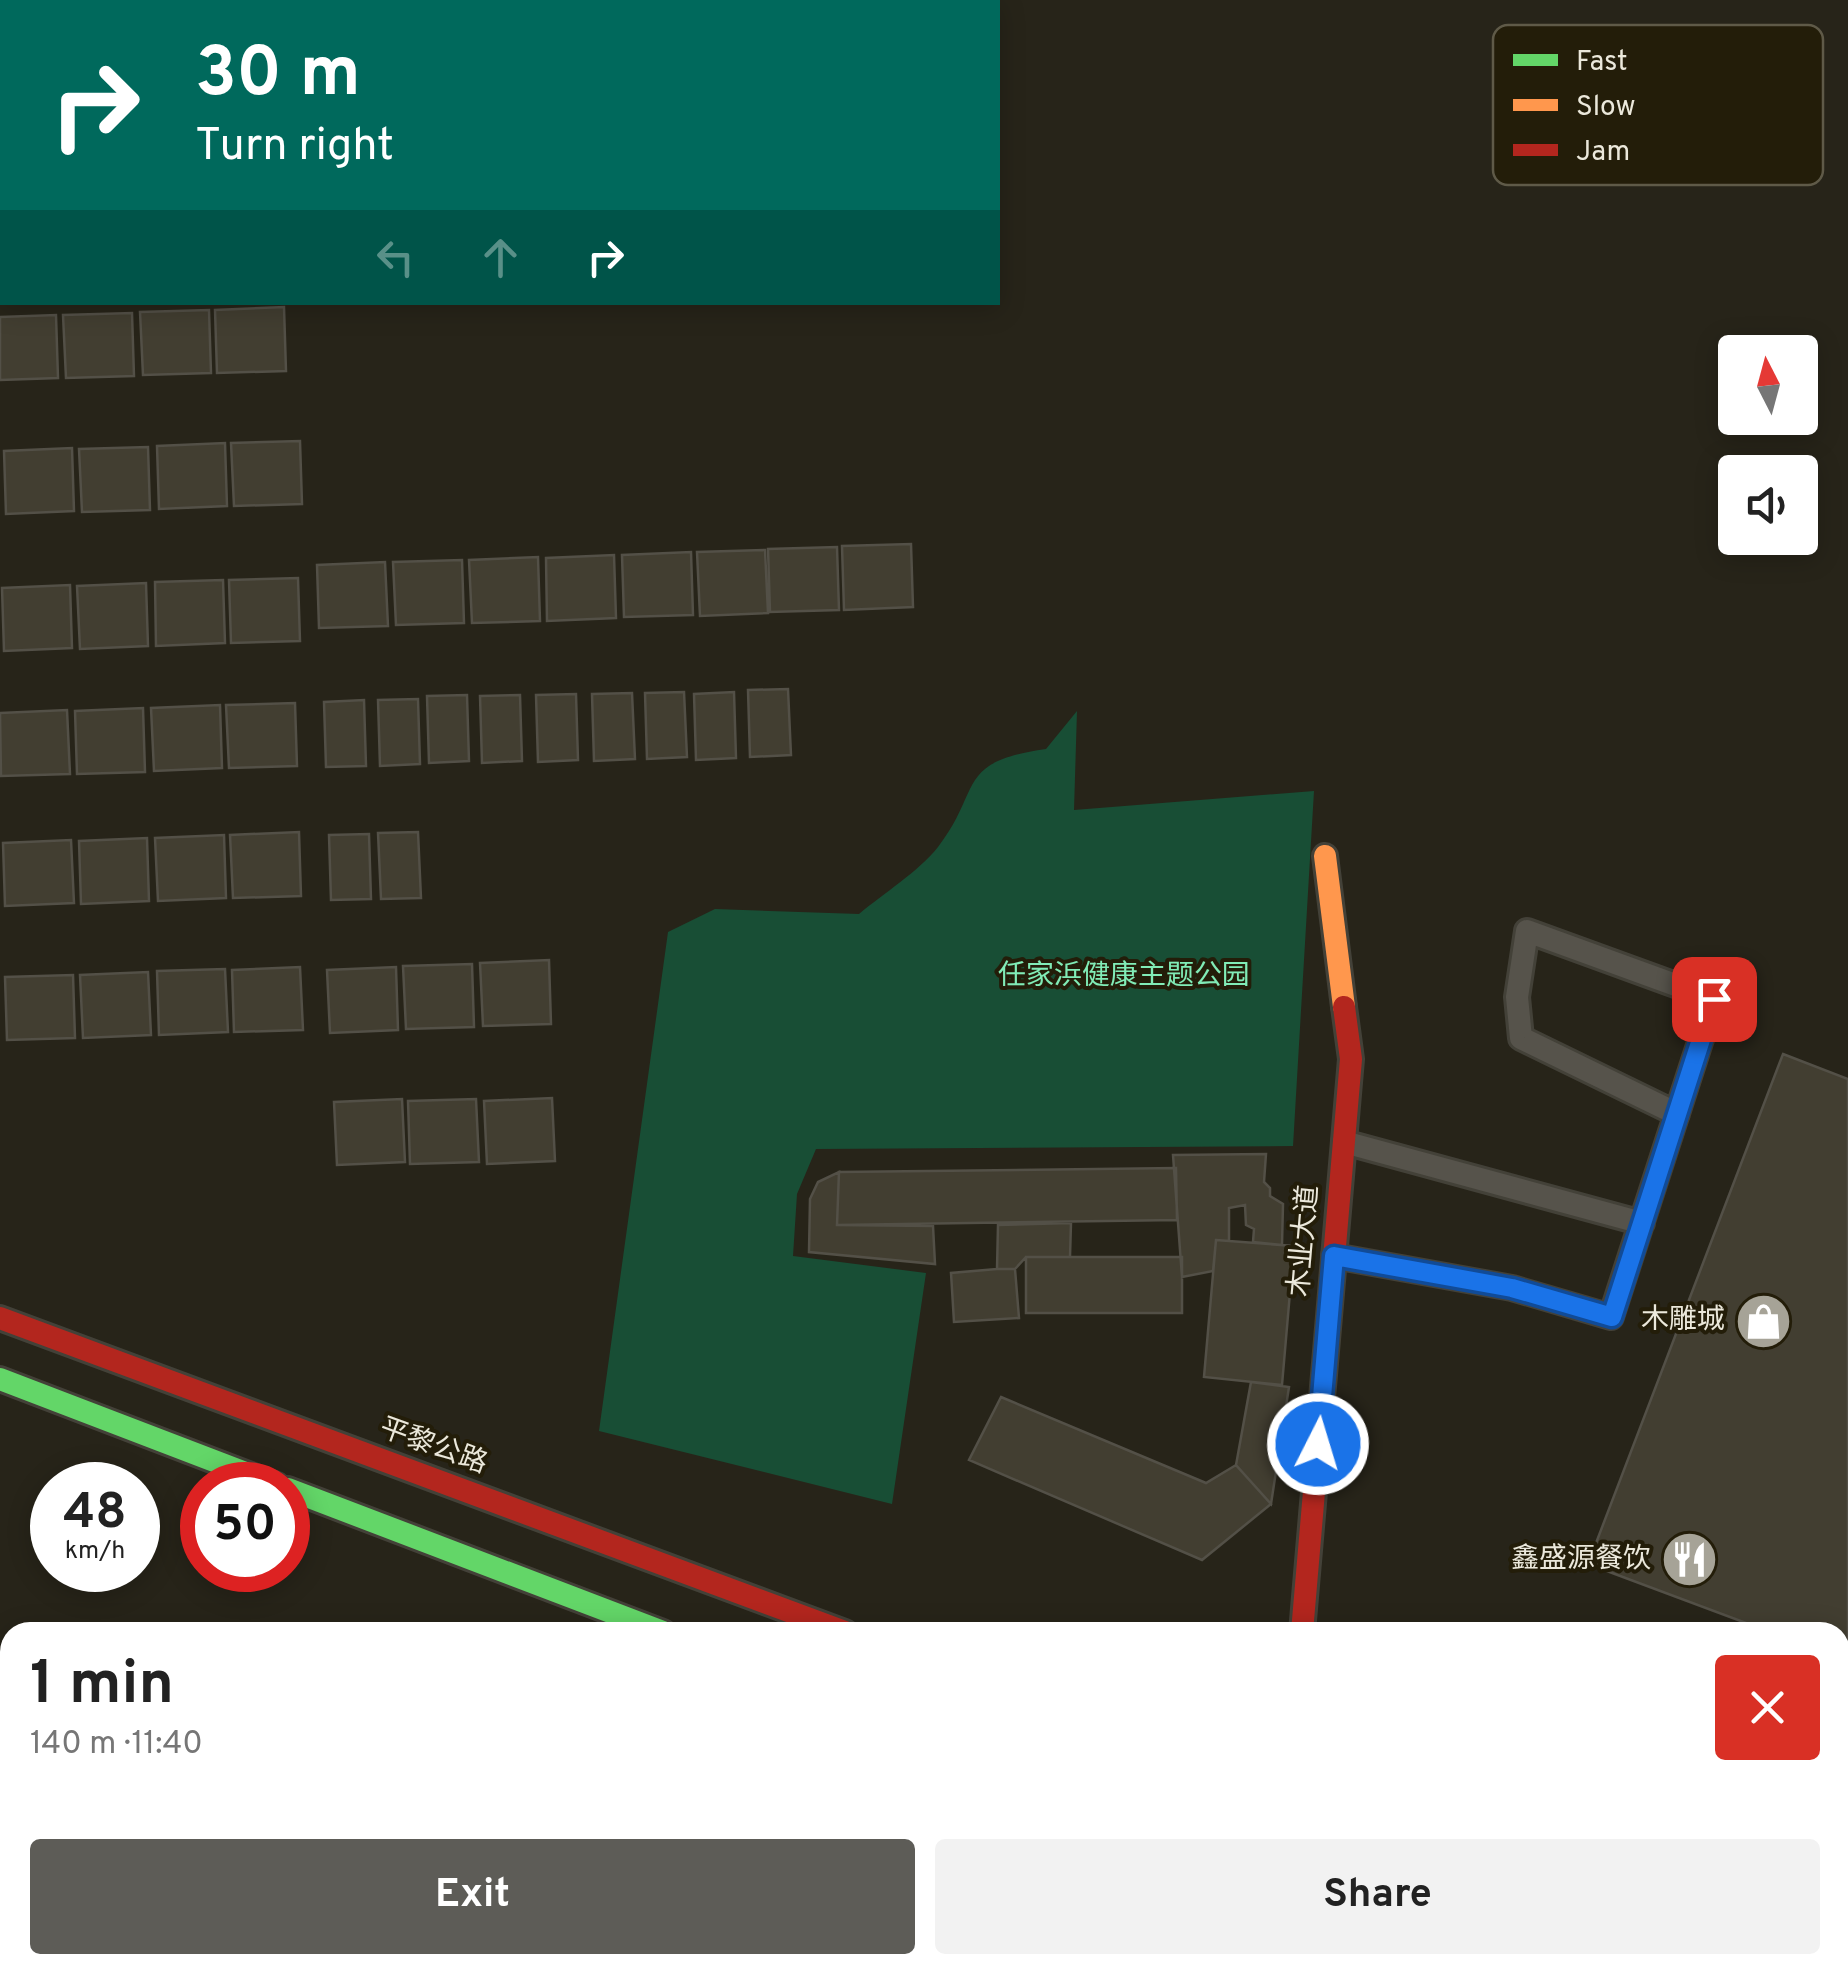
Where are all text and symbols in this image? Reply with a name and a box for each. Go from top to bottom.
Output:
legend [1493,25,1823,185]
text: 30 m [195,32,361,121]
icon: right [30,40,160,170]
text: Fast [1576,45,1628,81]
text: Slow [1576,90,1635,126]
text: Turn right [195,119,394,176]
text: Jam [1576,135,1630,171]
icon: left [368,230,423,285]
icon: ahead [473,230,528,285]
icon: right [578,230,633,285]
north arrow [1718,335,1818,435]
map controls [1718,335,1818,555]
button: sound [1718,455,1818,555]
pin [1672,957,1757,1042]
park label: 任家浜健康主题公园 [998,959,1250,995]
icon: arrive [1687,972,1742,1027]
street label: 木业大道 [1282,1184,1328,1298]
shop icon: 木雕城 [1734,1291,1794,1351]
place label: 木雕城 [1641,1303,1725,1339]
position arrow [1266,1392,1370,1496]
street label: 平黎公路 [374,1411,492,1483]
speed limit sign: 50 [180,1462,310,1592]
text: 48 [63,1483,127,1546]
restaurant icon: 鑫盛源餐饮 [1660,1530,1720,1590]
text: km/h [65,1536,125,1568]
place label: 鑫盛源餐饮 [1511,1542,1651,1578]
text: 1 min [30,1649,174,1725]
button: close [1715,1655,1820,1760]
text: 140 m · 11:40 [30,1725,203,1765]
button: Exit [30,1839,915,1954]
button: Share [935,1839,1820,1954]

